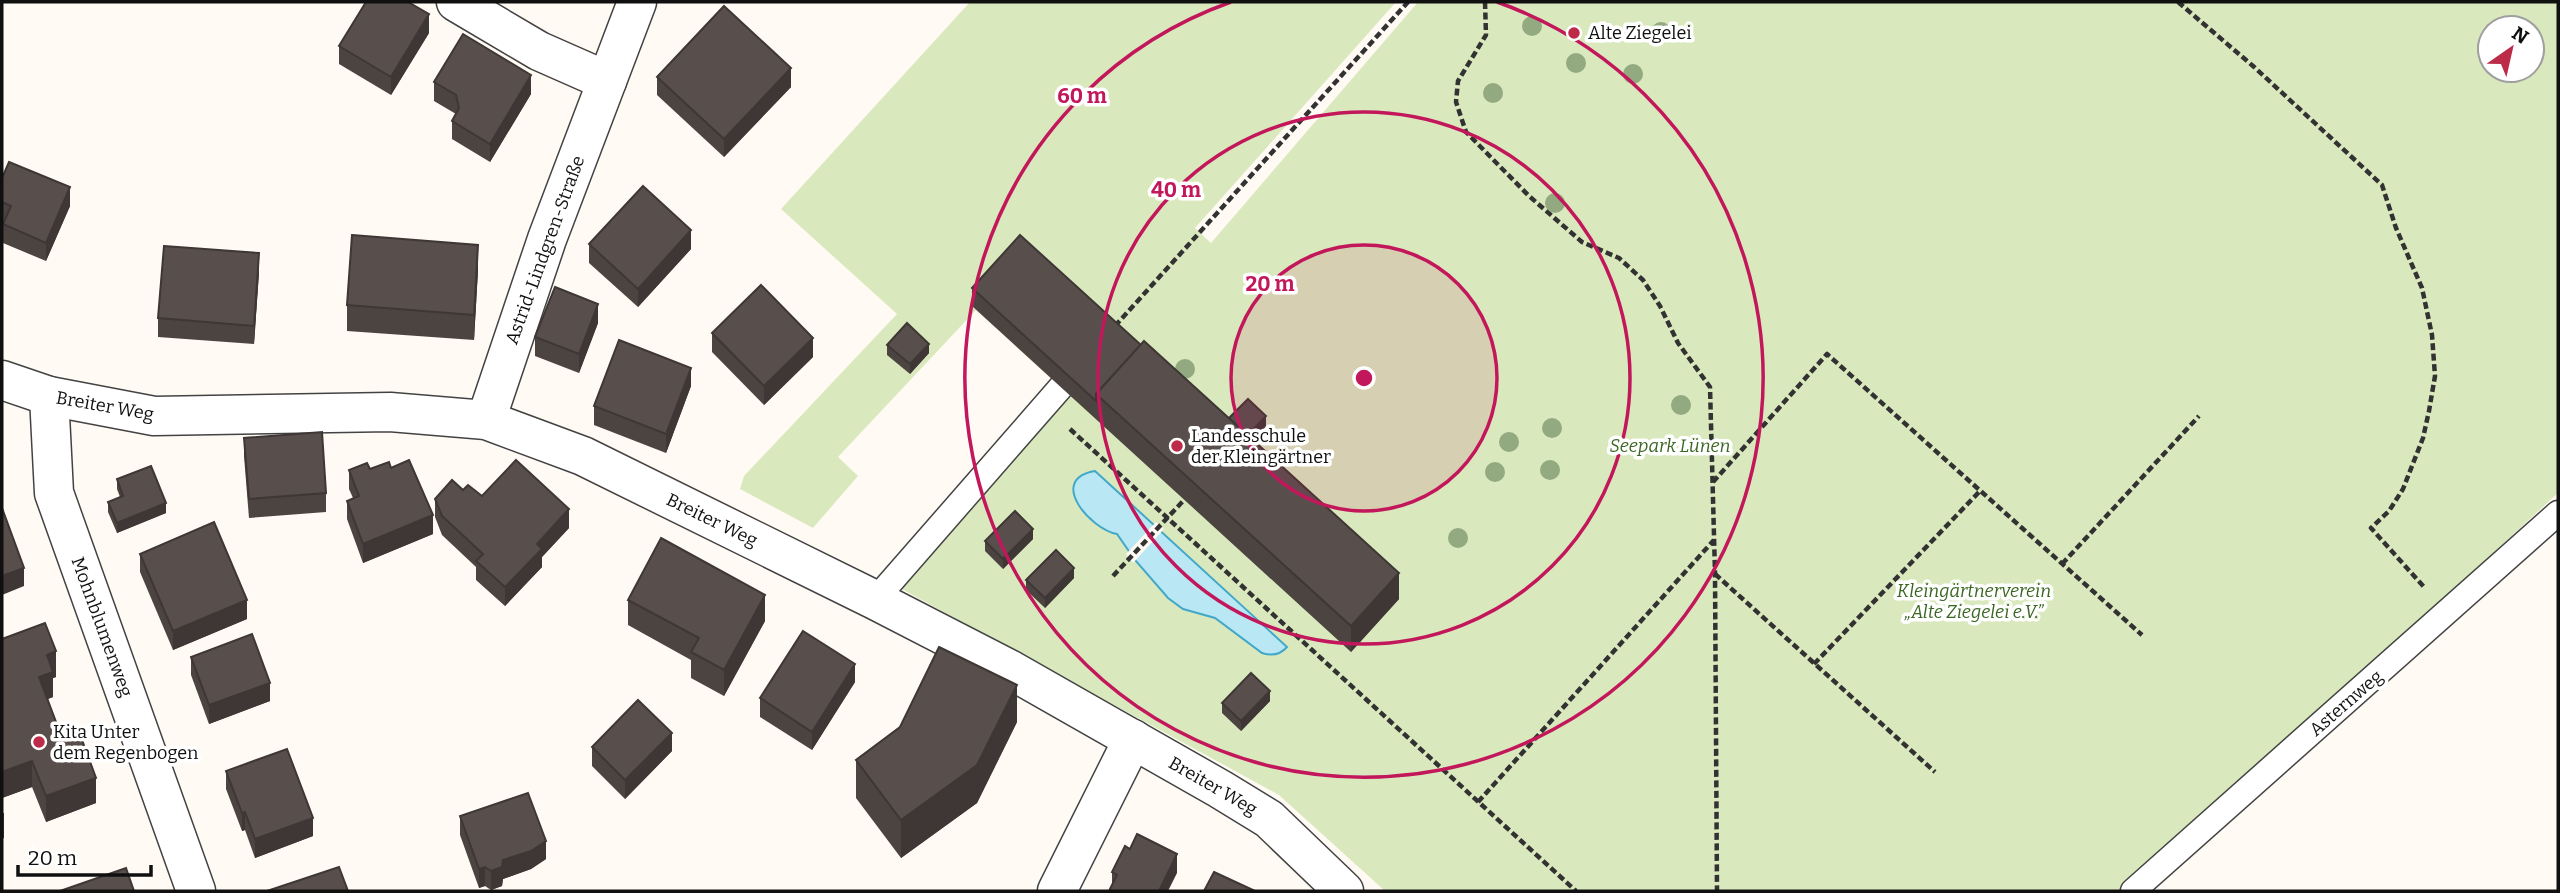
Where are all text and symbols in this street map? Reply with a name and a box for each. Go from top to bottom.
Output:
north arrow [2476,14,2546,84]
place label: Alte Ziegelei [1588,22,1692,44]
text: N [2508,22,2533,49]
marker: Alte Ziegelei [1566,25,1582,41]
text: 60 m [1057,83,1107,109]
street label: Astrid-Lindgren-Straße [501,153,589,347]
text: 40 m [1151,177,1201,203]
text: 20 m [1246,271,1294,297]
centre of rings [1352,366,1376,390]
street label: Breiter Weg [54,387,156,425]
place label: Landesschule der Kleingärtner [1191,425,1331,468]
park label: Seepark Lünen [1609,435,1731,457]
marker: Landesschule der Kleingärtner [1169,438,1185,454]
street label: Breiter Weg [663,488,761,552]
street label: Mohnblumenweg [66,554,138,700]
park label: Kleingärtnerverein „Alte Ziegelei e.V.” [1897,580,2051,623]
street label: Asternweg [2305,665,2387,741]
place label: Kita Unter dem Regenbogen [53,721,199,764]
marker: Kita Unter dem Regenbogen [31,734,47,750]
street label: Breiter Weg [1165,752,1261,820]
scale bar [18,834,150,878]
text: 20 m [28,845,77,871]

